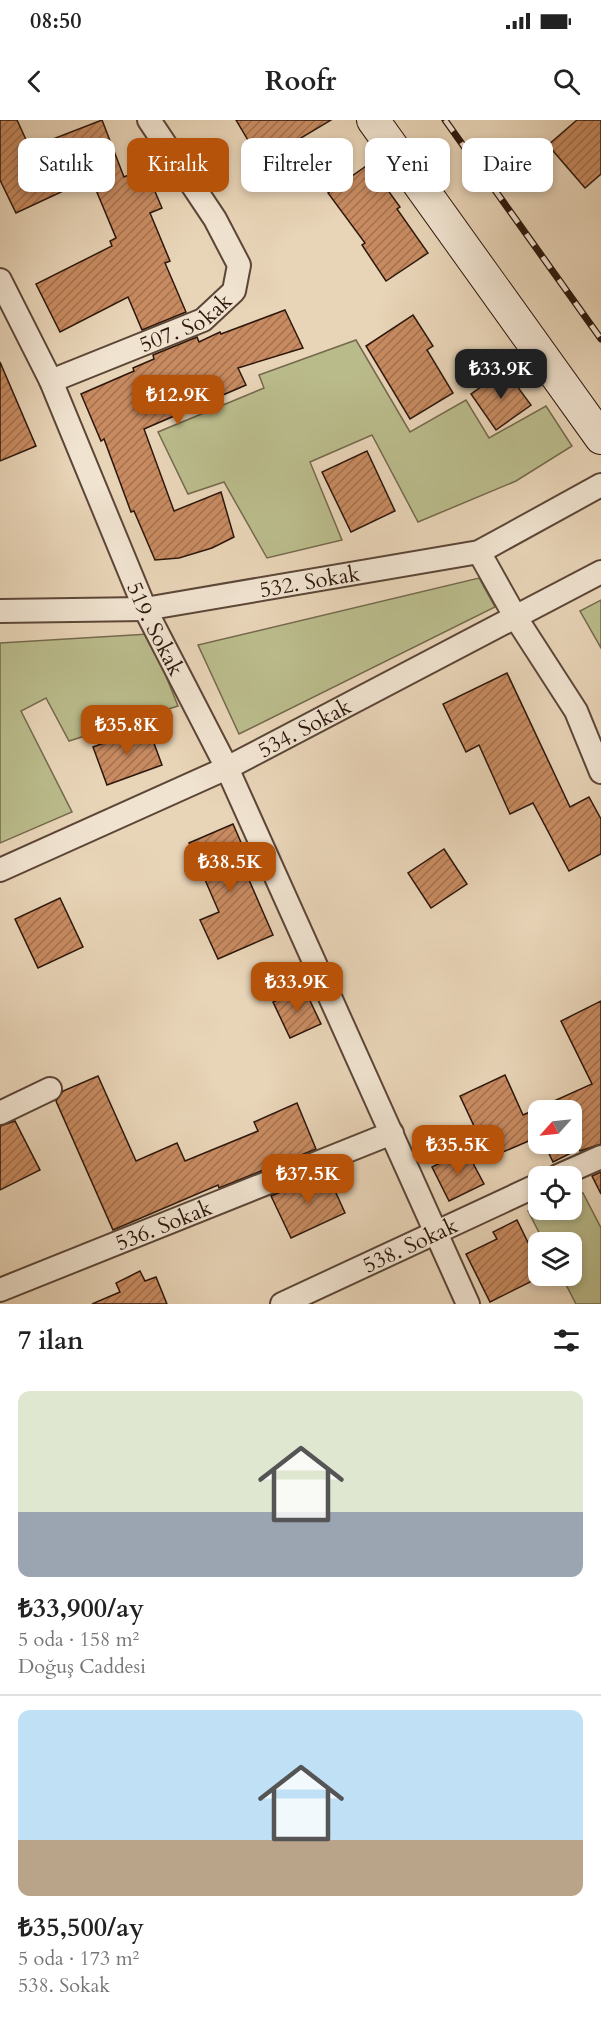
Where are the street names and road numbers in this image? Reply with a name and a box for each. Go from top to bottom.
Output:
street label: 507. Sokak [135,286,239,360]
street label: 532. Sokak [257,559,362,605]
street label: 519. Sokak [119,577,191,681]
street label: 534. Sokak [253,692,357,765]
street label: 536. Sokak [111,1193,217,1258]
street label: 538. Sokak [358,1210,463,1280]

